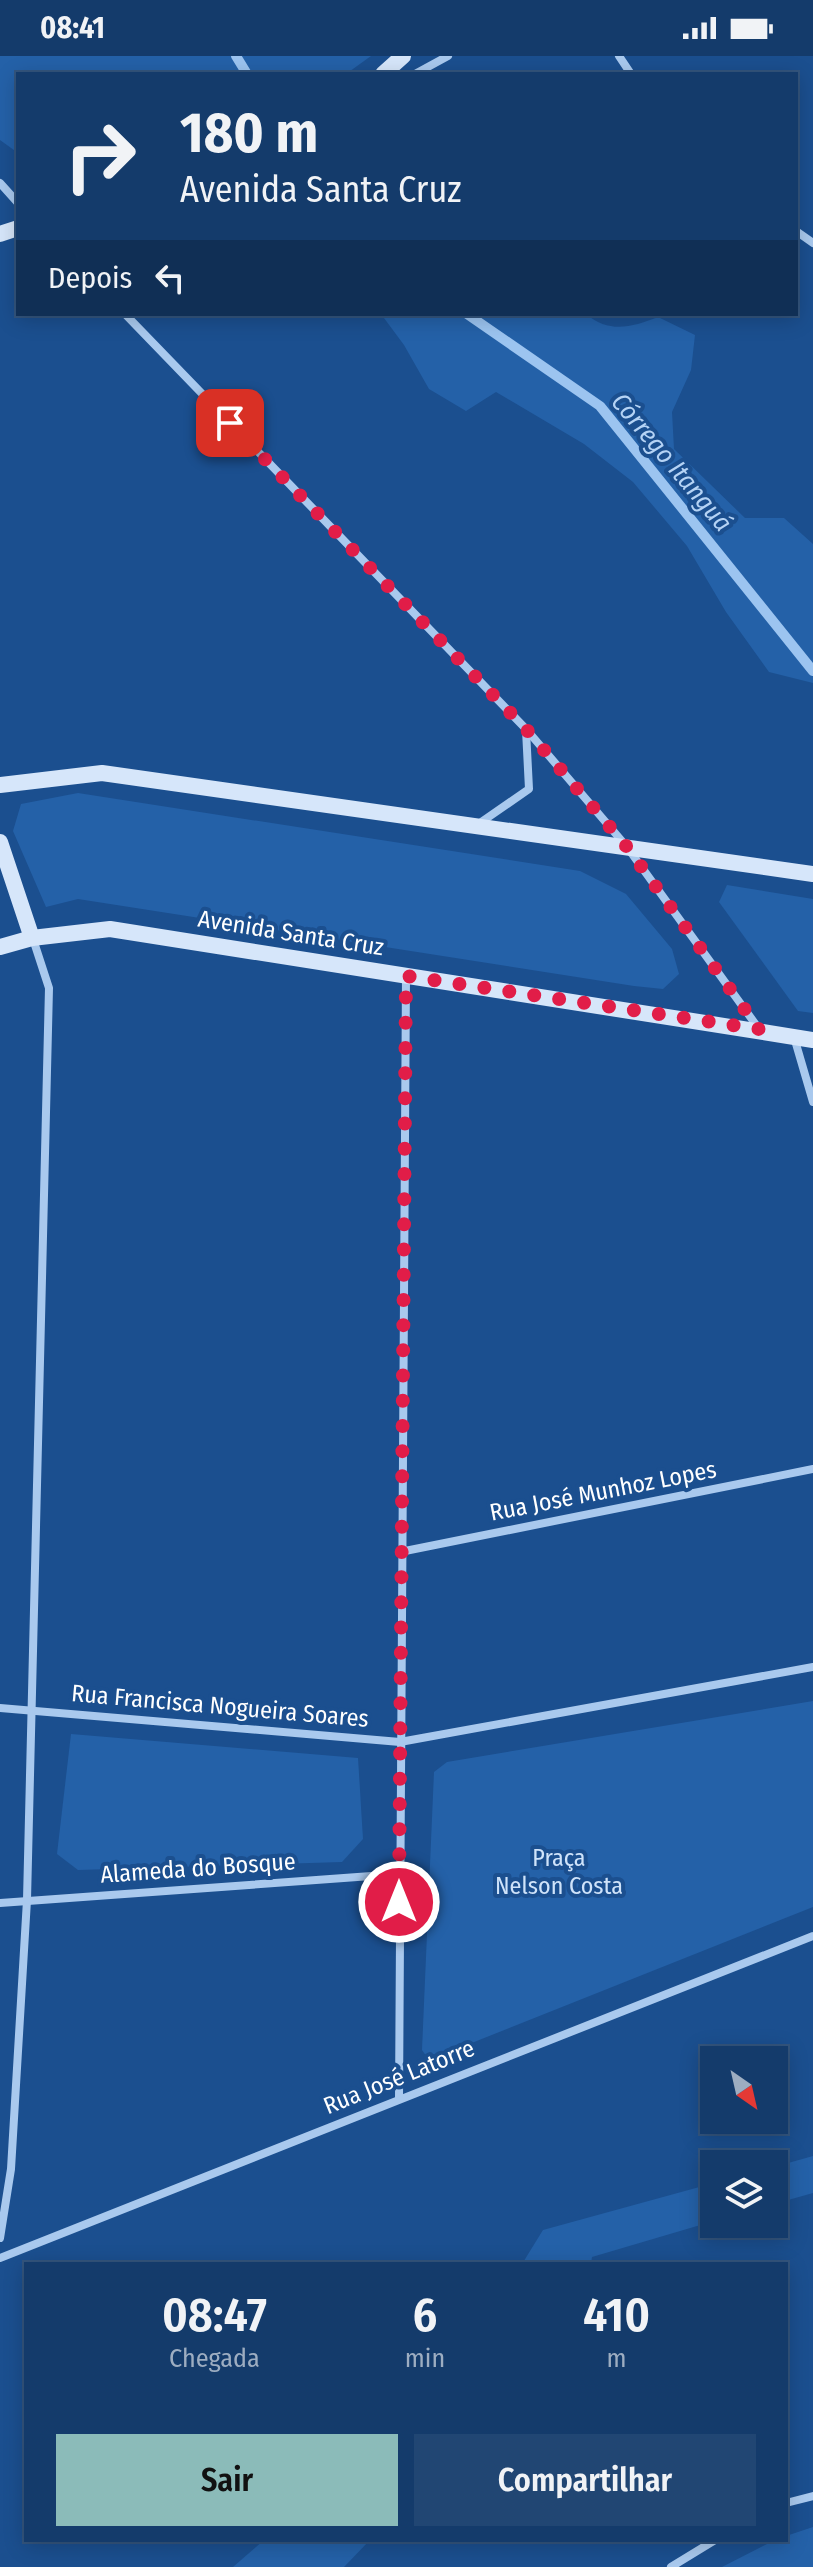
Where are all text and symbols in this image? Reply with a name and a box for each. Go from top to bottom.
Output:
text: 08:41 [40,10,105,46]
text: 180 m [180,100,318,167]
icon: right [48,104,152,208]
text: Avenida Santa Cruz [180,168,461,212]
icon: left [148,256,192,300]
text: Depois [48,260,132,296]
water label: Córrego Itanguá [605,387,739,538]
pin [196,389,264,457]
icon: arrive [208,401,252,445]
street label: Avenida Santa Cruz [196,904,386,962]
street label: Rua José Munhoz Lopes [487,1455,719,1527]
street label: Rua Francisca Nogueira Soares [70,1679,370,1733]
park label: Praça Nelson Costa [495,1844,623,1900]
street label: Alameda do Bosque [99,1847,297,1889]
position arrow [357,1860,441,1944]
street label: Rua José Latorre [319,2034,479,2120]
north arrow [700,2046,788,2134]
map controls [700,2046,788,2238]
button: layers [700,2150,788,2238]
text: 08:47 [162,2286,267,2344]
text: 6 [413,2286,437,2344]
text: 410 [583,2286,650,2344]
text: Chegada [169,2343,260,2374]
text: min [405,2343,445,2374]
text: m [607,2343,627,2374]
button: Sair [56,2434,398,2526]
button: Compartilhar [414,2434,756,2526]

